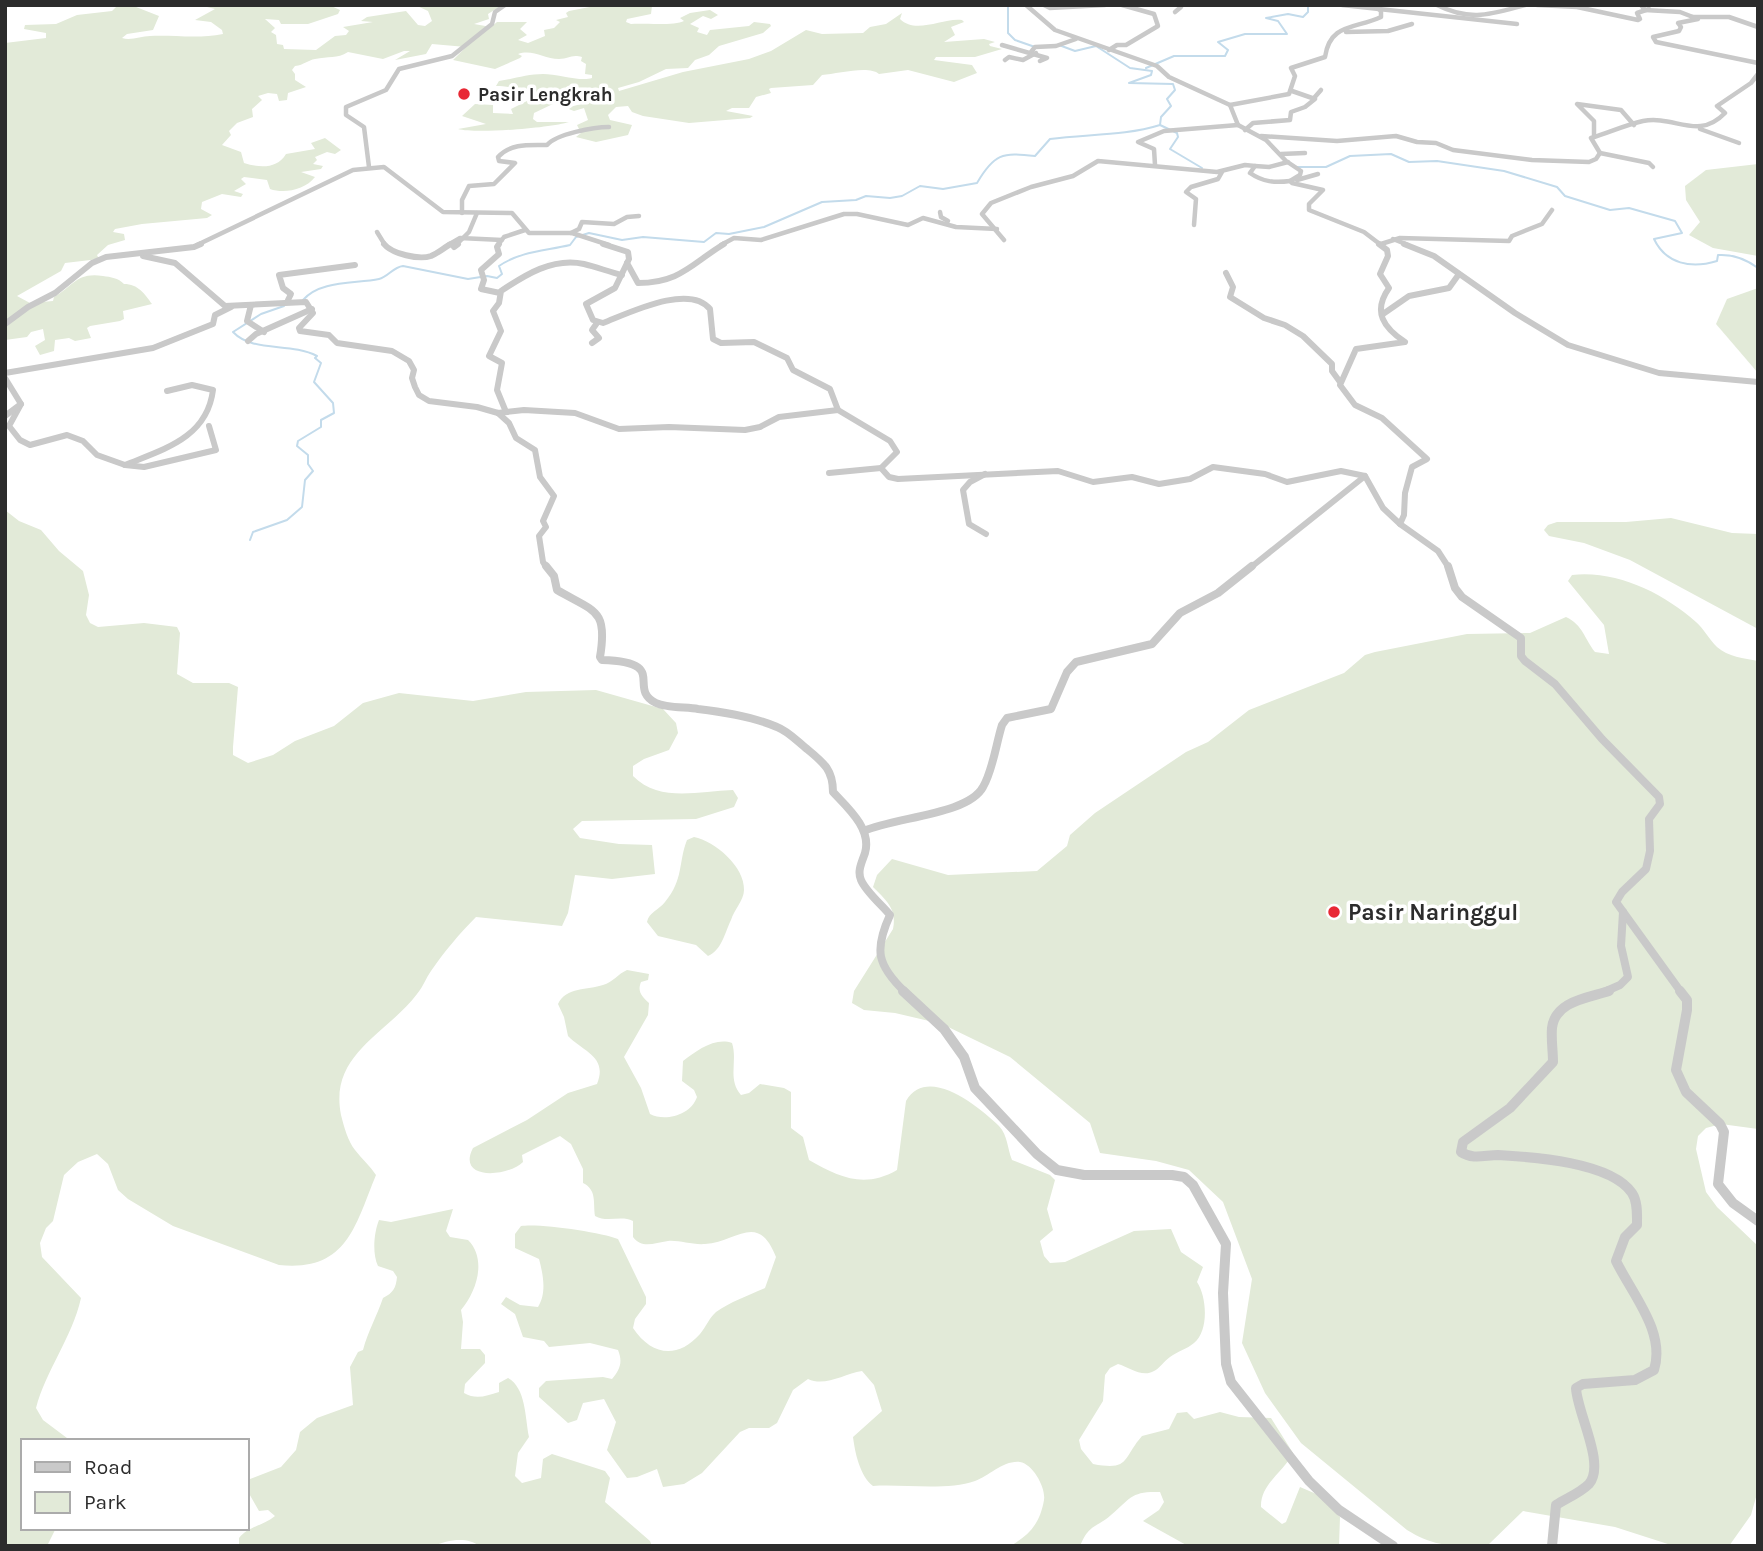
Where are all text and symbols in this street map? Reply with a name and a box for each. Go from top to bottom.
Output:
place label: Pasir Lengkrah [478,84,613,106]
marker: Pasir Lengkrah [456,86,472,102]
place label: Pasir Naringgul [1348,899,1518,926]
marker: Pasir Naringgul [1326,904,1342,920]
legend [21,1439,248,1530]
text: Road [84,1455,132,1479]
text: Park [84,1490,127,1514]

